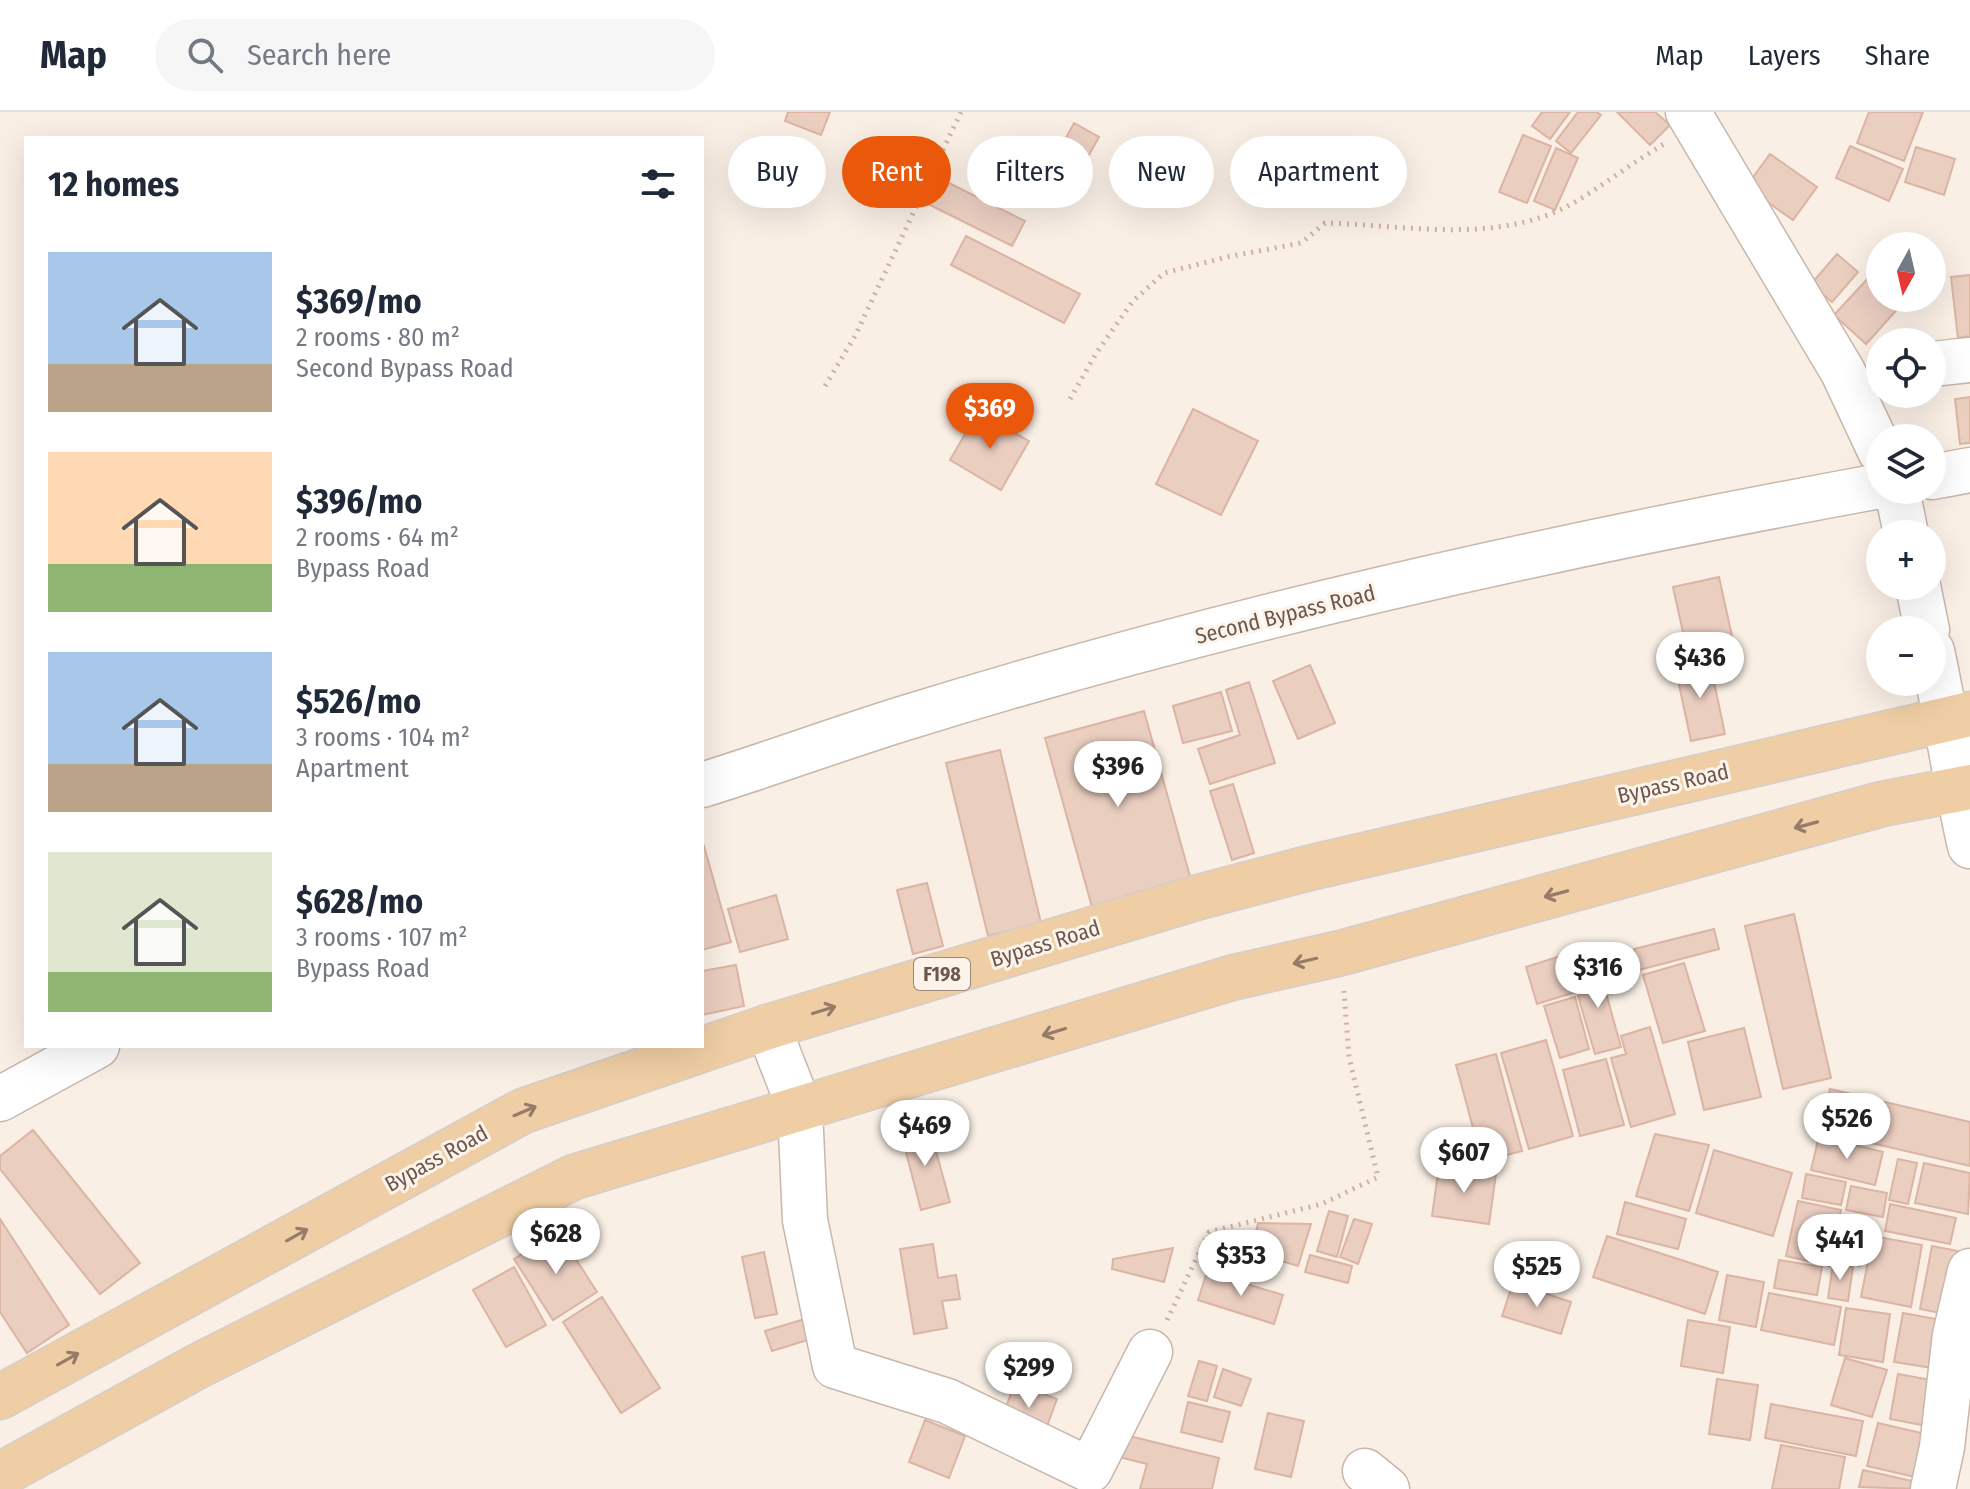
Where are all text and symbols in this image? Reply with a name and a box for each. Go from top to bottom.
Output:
search box [155,19,715,91]
text: Map [40,32,107,78]
icon: search [183,33,227,77]
text: Search here [247,37,391,73]
text: Map [1655,39,1704,72]
text: Layers [1748,39,1821,72]
text: Share [1865,39,1930,72]
chip: Buy [728,136,826,208]
chip: Rent [842,136,951,208]
chip: Filters [967,136,1093,208]
chip: New [1109,136,1214,208]
chip: Apartment [1230,136,1407,208]
icon: filters [636,162,680,206]
text: 12 homes [48,164,179,205]
north arrow [1866,232,1946,312]
map controls [1866,232,1946,696]
text: $369/mo [296,281,422,322]
icon: home [112,284,208,380]
text: 2 rooms · 80 m² [296,322,460,353]
button: locate [1866,328,1946,408]
text: Second Bypass Road [296,353,514,384]
pin: $369 [943,383,1037,451]
text: $369 [964,393,1016,424]
button: layers [1866,424,1946,504]
text: $396/mo [296,481,422,522]
icon: home [112,484,208,580]
button: + [1866,520,1946,600]
text: 2 rooms · 64 m² [296,522,459,553]
text: Bypass Road [296,553,430,584]
street label: Second Bypass Road [1192,579,1378,650]
button: − [1866,616,1946,696]
pin: $436 [1653,632,1747,700]
text: $436 [1674,642,1726,673]
text: $526/mo [296,681,421,722]
icon: home [112,684,208,780]
text: 3 rooms · 104 m² [296,722,470,753]
pin: $396 [1071,741,1165,809]
text: $396 [1092,751,1144,782]
text: Apartment [296,753,409,784]
street label: Bypass Road [1615,758,1731,809]
one-way arrow [1794,818,1820,833]
text: $628/mo [296,881,423,922]
icon: home [112,884,208,980]
one-way arrow [1543,887,1569,902]
street label: Bypass Road [987,914,1103,973]
text: 3 rooms · 107 m² [296,922,468,953]
pin: $316 [1551,942,1645,1010]
text: $316 [1573,952,1623,983]
text: Bypass Road [296,953,430,984]
one-way arrow [1292,955,1318,970]
road number: F198 [914,958,970,990]
one-way arrow [811,1002,837,1017]
one-way arrow [1042,1025,1068,1040]
pin: $526 [1800,1093,1894,1161]
pin: $469 [878,1100,972,1168]
one-way arrow [512,1103,537,1118]
text: $526 [1821,1103,1873,1134]
text: $469 [898,1110,952,1141]
street label: Bypass Road [380,1119,492,1198]
pin: $607 [1417,1127,1511,1195]
text: $607 [1438,1137,1490,1168]
pin: $628 [509,1208,603,1276]
pin: $441 [1793,1214,1887,1282]
text: $628 [530,1218,582,1249]
text: $441 [1816,1224,1864,1255]
one-way arrow [284,1226,308,1242]
pin: $353 [1194,1230,1288,1298]
text: $353 [1216,1240,1266,1271]
pin: $525 [1490,1241,1584,1309]
text: $525 [1512,1251,1562,1282]
pin: $299 [982,1342,1076,1410]
one-way arrow [56,1351,80,1367]
text: $299 [1003,1352,1055,1383]

